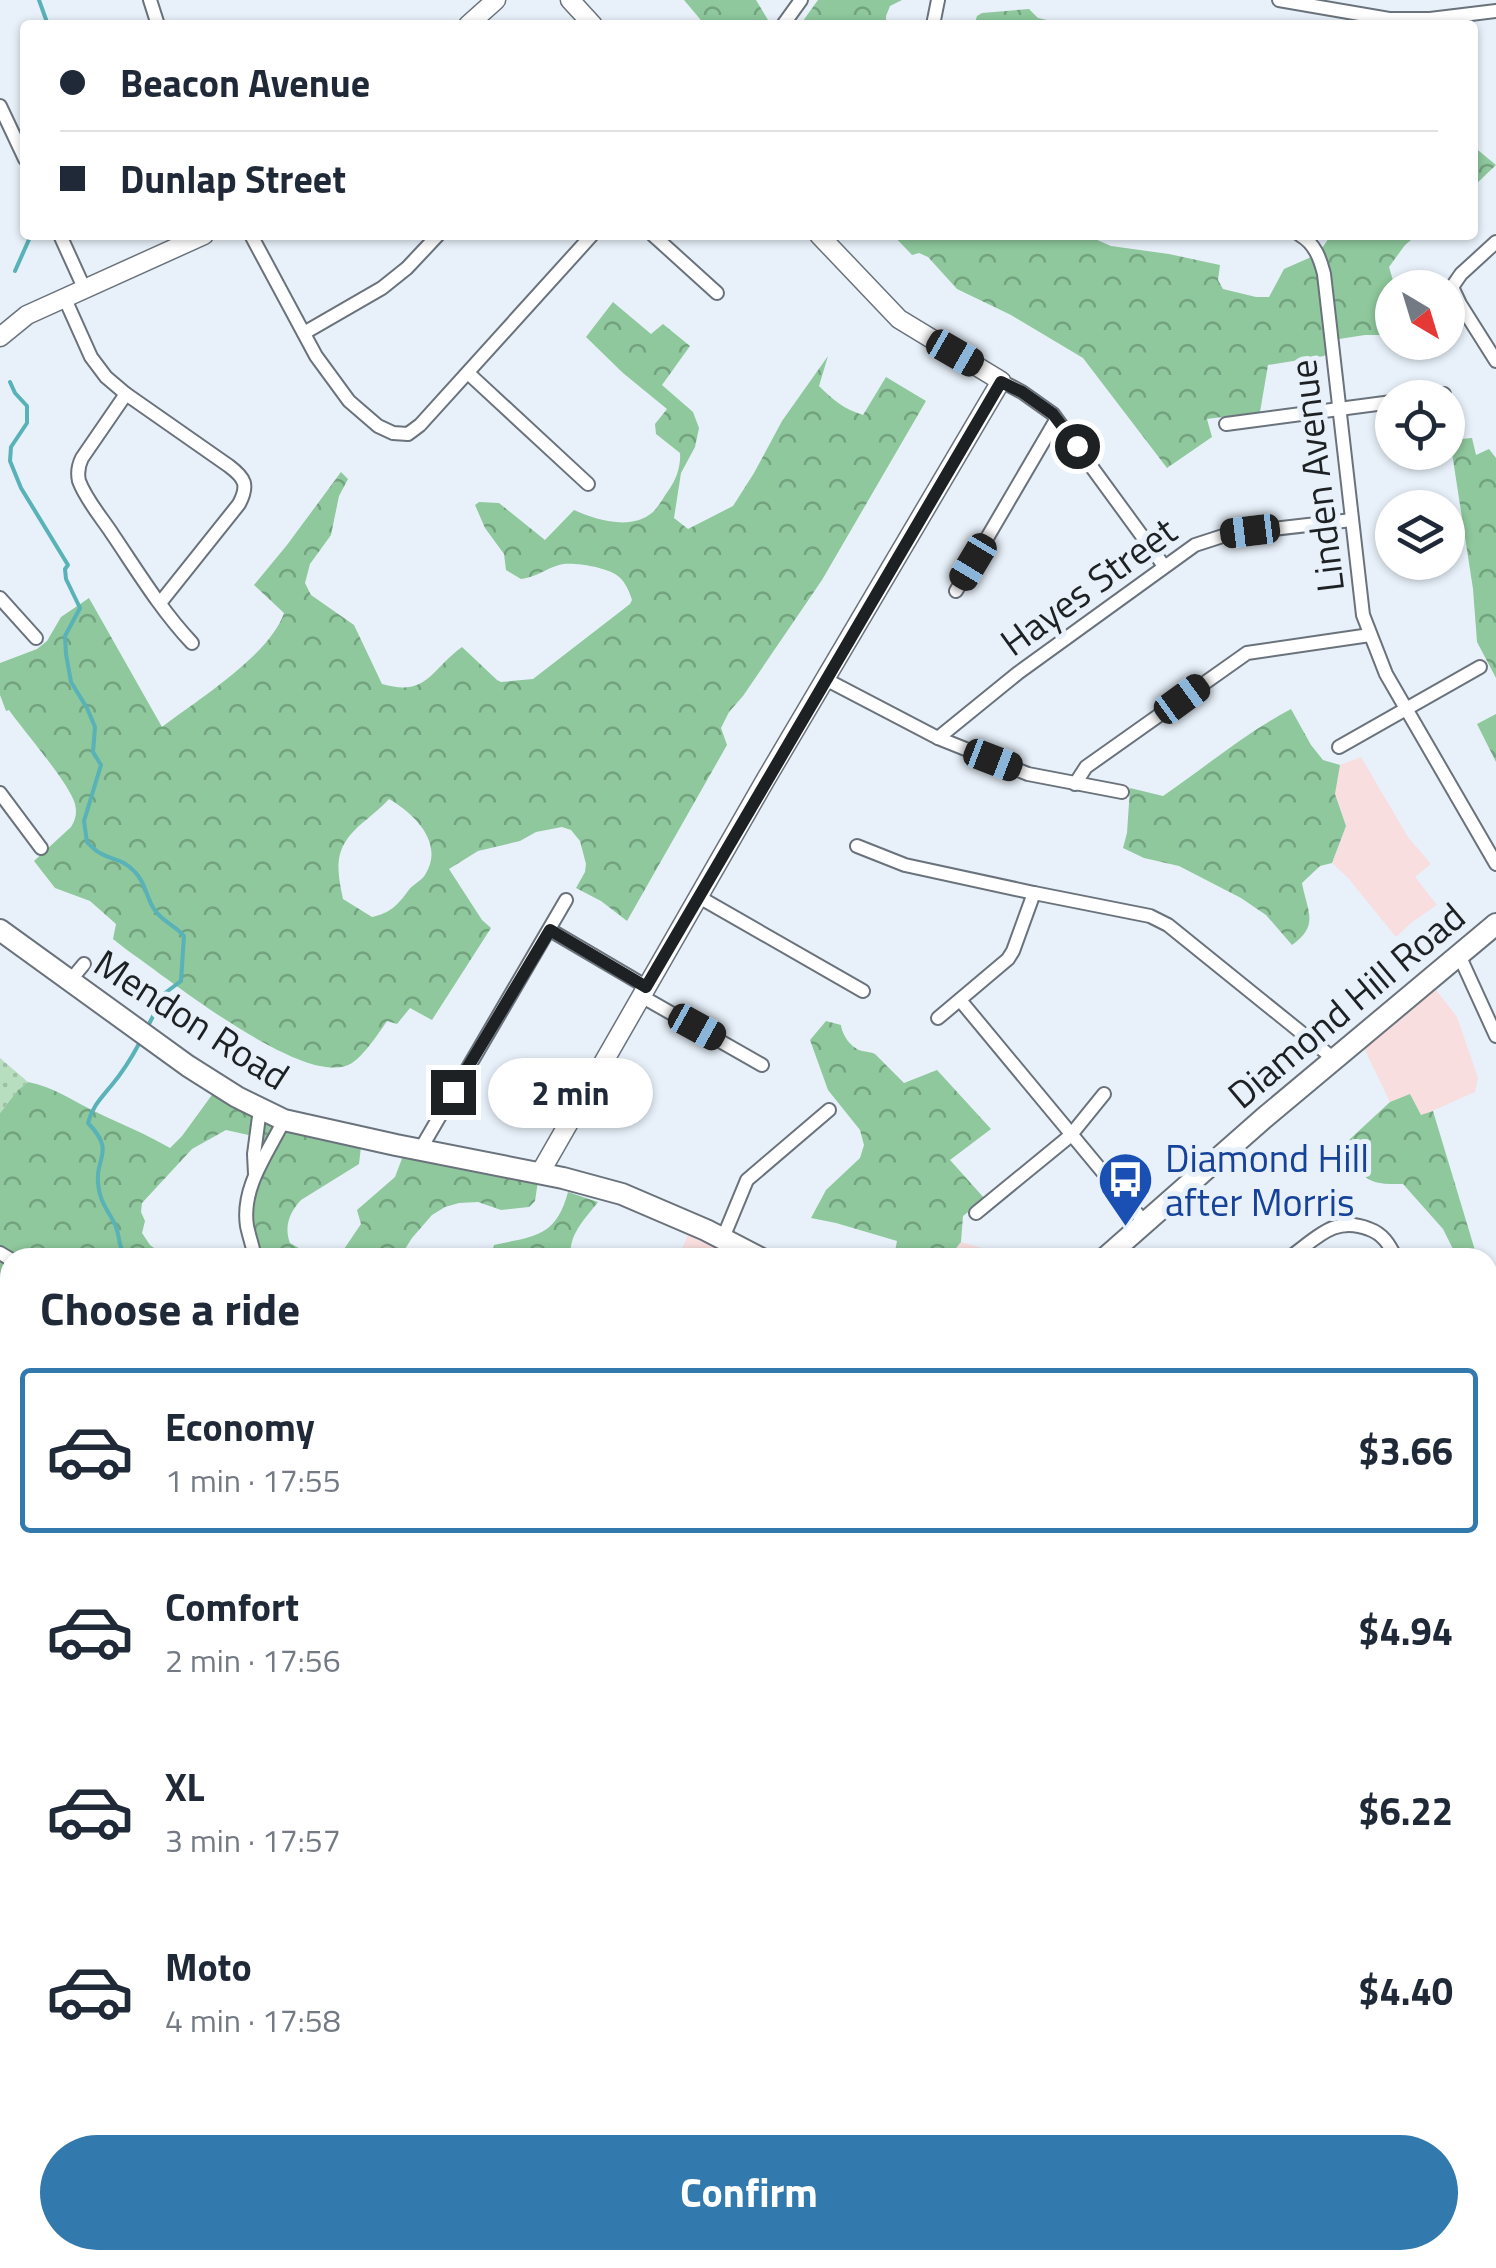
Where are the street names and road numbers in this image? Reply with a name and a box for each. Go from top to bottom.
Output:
street label: Linden Avenue [1273,356,1359,596]
street label: Hayes Street [988,502,1188,670]
street label: Diamond Hill Road [1214,888,1478,1122]
street label: Mendon Road [83,934,301,1104]

